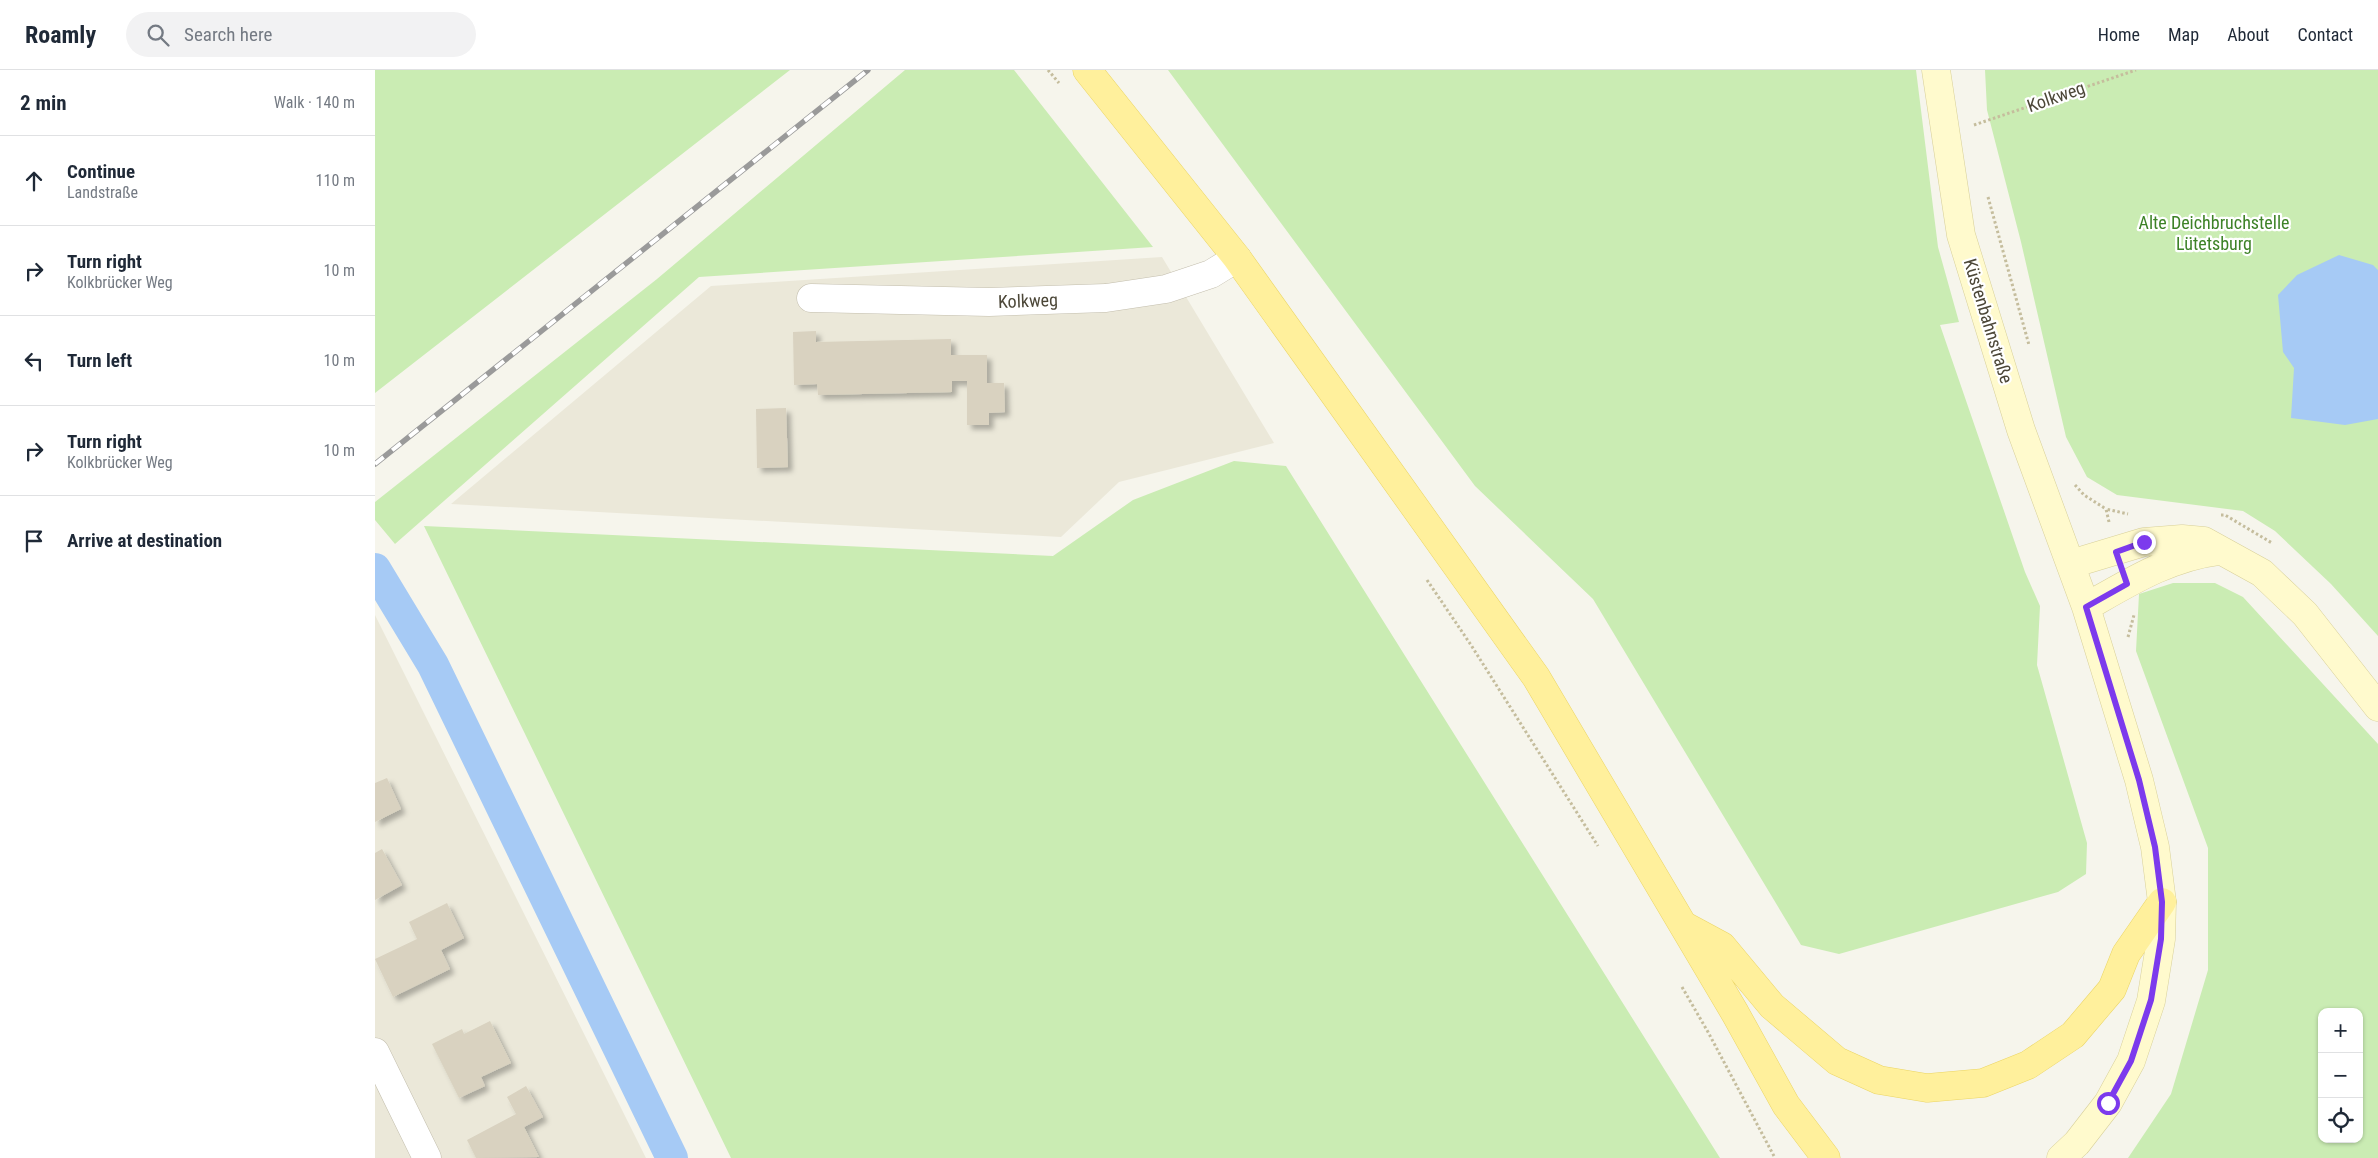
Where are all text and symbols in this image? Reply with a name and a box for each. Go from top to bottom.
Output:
search box [126,12,476,57]
text: Roamly [25,21,96,49]
icon: search [144,21,172,49]
text: Search here [184,23,272,46]
text: Home [2098,24,2140,45]
text: Map [2168,24,2199,45]
text: About [2227,24,2269,45]
text: Contact [2297,24,2353,45]
street label: Kolkweg [2024,77,2088,116]
text: 2 min [20,91,67,115]
text: Walk · 140 m [274,93,355,112]
text: Continue [67,160,135,183]
icon: ahead [20,167,48,195]
text: 110 m [316,171,355,190]
text: Landstraße [67,183,138,202]
park label: Alte Deichbruchstelle Lütetsburg [2139,212,2290,254]
text: Turn right [67,250,142,273]
street label: Küstenbahnstraße [1960,256,2017,386]
icon: right [20,257,48,285]
text: 10 m [323,261,355,280]
text: Kolkbrücker Weg [67,273,173,292]
street label: Kolkweg [998,289,1058,312]
icon: left [20,347,48,375]
text: Turn left [67,349,132,372]
text: 10 m [323,351,355,370]
text: Turn right [67,430,142,453]
icon: right [20,437,48,465]
text: 10 m [323,441,355,460]
text: Kolkbrücker Weg [67,453,173,472]
icon: arrive [20,527,48,555]
text: Arrive at destination [67,529,222,552]
route end [2133,531,2156,554]
map controls [2318,1008,2363,1143]
button: + [2318,1008,2363,1053]
button: − [2318,1053,2363,1098]
route start [2097,1092,2120,1115]
button: locate [2318,1098,2363,1143]

